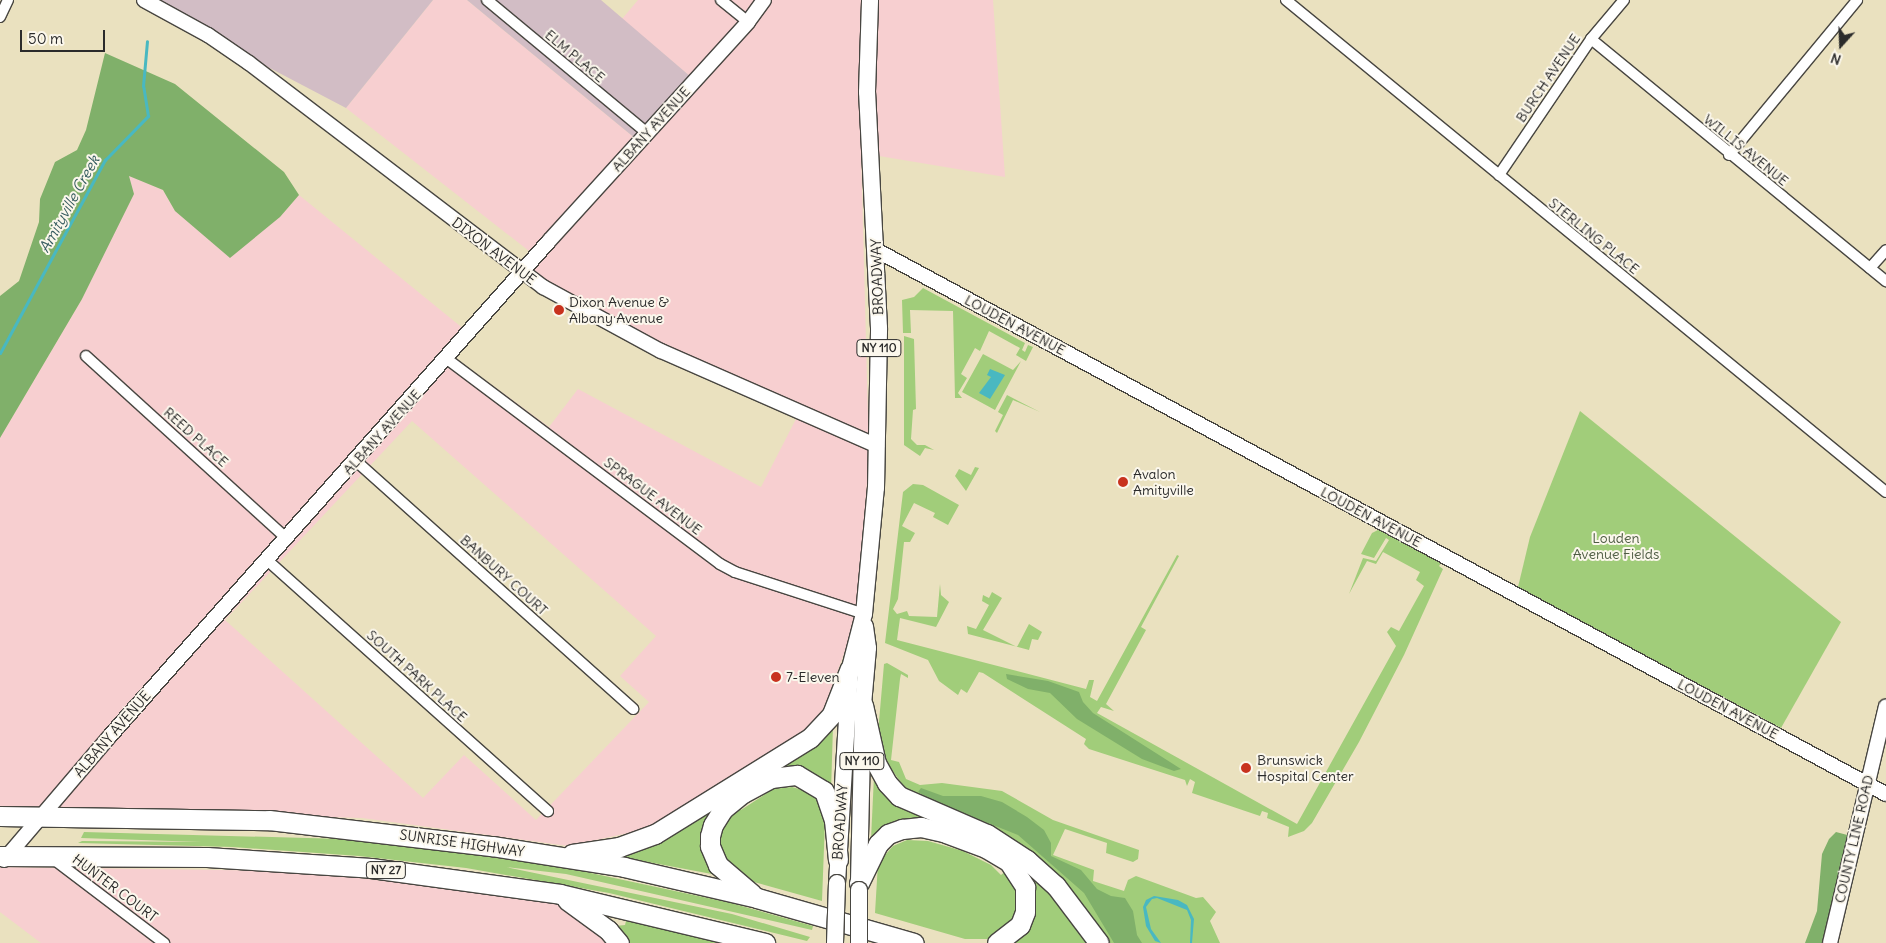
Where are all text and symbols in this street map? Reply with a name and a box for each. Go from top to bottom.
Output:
scale bar [22,20,108,52]
north arrow [1816,20,1866,70]
street label: ELM PLACE [542,26,608,86]
text: 50 m [28,29,63,48]
street label: BURCH AVENUE [1512,31,1584,125]
text: N [1828,49,1843,69]
street label: ALBANY AVENUE [608,83,694,175]
street label: WILLIS AVENUE [1700,111,1792,189]
water label: Amityville Creek [35,152,103,256]
street label: STERLING PLACE [1545,194,1643,278]
street label: DIXON AVENUE [449,214,539,288]
street label: BROADWAY [867,239,887,315]
street label: LOUDEN AVENUE [962,291,1068,359]
place label: Dixon Avenue & Albany Avenue [569,294,669,326]
marker: Dixon Avenue & Albany Avenue [553,304,565,316]
road number: NY 110 [855,338,903,358]
street label: ALBANY AVENUE [339,386,425,478]
street label: REED PLACE [160,404,232,470]
street label: SPRAGUE AVENUE [601,454,705,538]
place label: Avalon Amityville [1133,466,1194,498]
marker: Avalon Amityville [1117,476,1129,488]
street label: LOUDEN AVENUE [1318,483,1424,551]
park label: Louden Avenue Fields [1573,530,1659,562]
street label: BANBURY COURT [457,531,551,619]
street label: SOUTH PARK PLACE [363,627,471,725]
place label: 7-Eleven [786,669,840,685]
marker: 7-Eleven [770,671,782,683]
street label: LOUDEN AVENUE [1675,675,1781,743]
street label: ALBANY AVENUE [70,688,154,780]
road number: NY 110 [838,751,886,770]
place label: Brunswick Hospital Center [1257,752,1354,784]
marker: Brunswick Hospital Center [1239,761,1253,775]
street label: COUNTY LINE ROAD [1831,773,1877,905]
street label: BROADWAY [829,783,851,861]
street label: SUNRISE HIGHWAY [398,826,526,860]
street label: HUNTER COURT [69,850,161,926]
road number: NY 27 [365,860,407,880]

